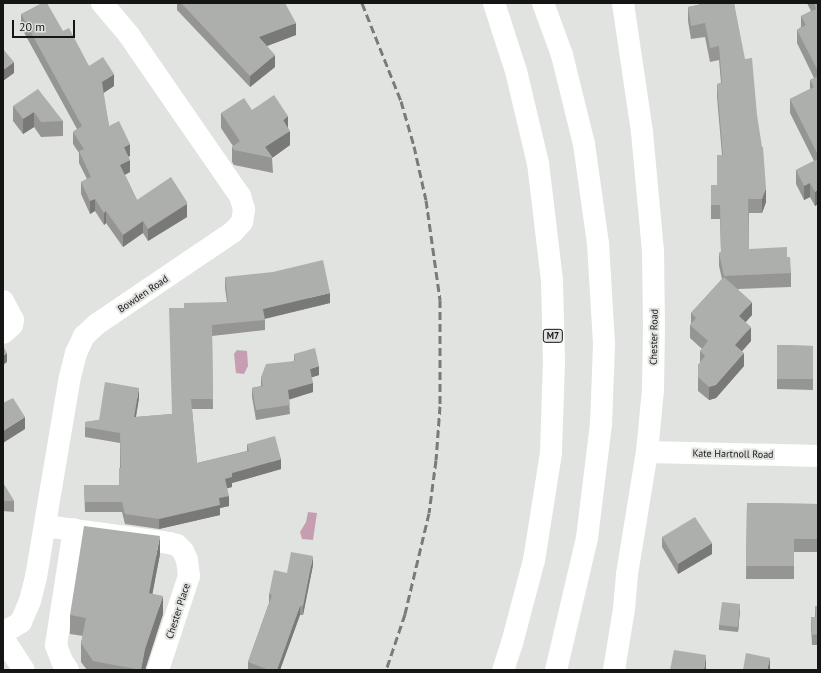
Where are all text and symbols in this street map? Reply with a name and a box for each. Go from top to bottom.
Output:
scale bar [14,12,77,38]
text: 20 m [19,19,45,34]
street label: Bowden Road [116,273,170,315]
street label: Chester Road [648,309,660,365]
road number: M7 [542,329,564,343]
street label: Kate Hartnoll Road [692,447,774,461]
street label: Chester Place [163,582,193,640]

